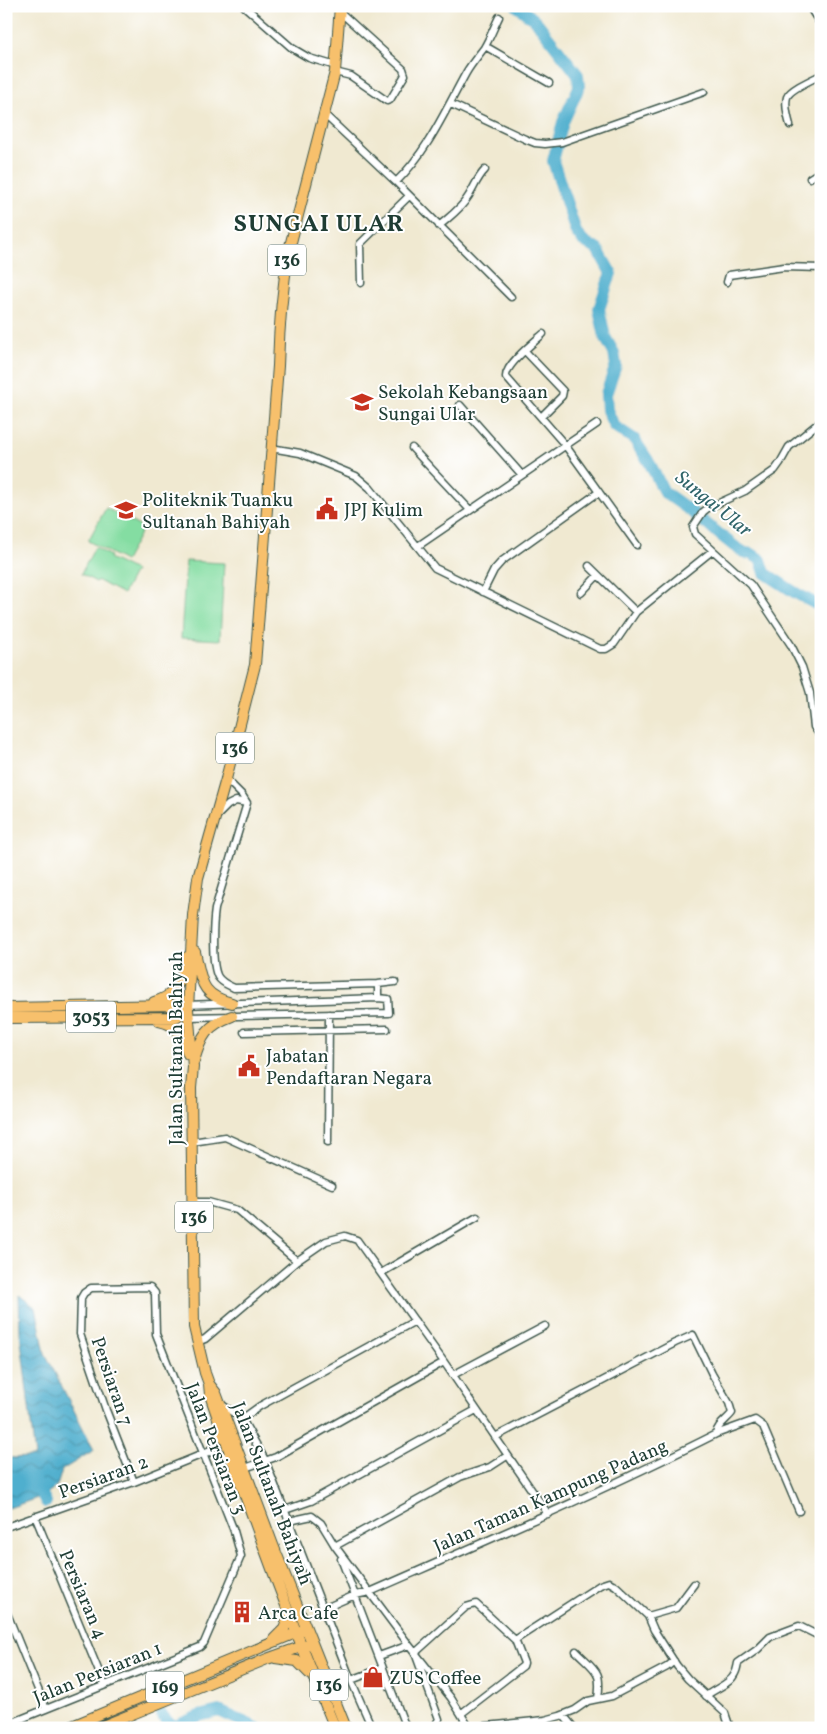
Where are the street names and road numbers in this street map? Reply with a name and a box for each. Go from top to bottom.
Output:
road number: 136 [268,244,306,276]
road number: 136 [216,732,254,764]
street label: Jalan Sultanah Bahiyah [164,951,190,1145]
road number: 3053 [66,1002,116,1032]
road number: 136 [175,1202,213,1232]
street label: Persiaran 7 [84,1334,138,1430]
street label: Jalan Persiaran 3 [178,1379,252,1518]
street label: Jalan Sultanah Bahiyah [224,1398,318,1589]
street label: Jalan Taman Kampung Padang [430,1433,672,1560]
street label: Persiaran 2 [55,1450,152,1506]
street label: Persiaran 4 [52,1546,113,1644]
street label: Jalan Persiaran 1 [29,1636,166,1712]
road number: 136 [310,1670,348,1700]
road number: 169 [146,1671,184,1702]

